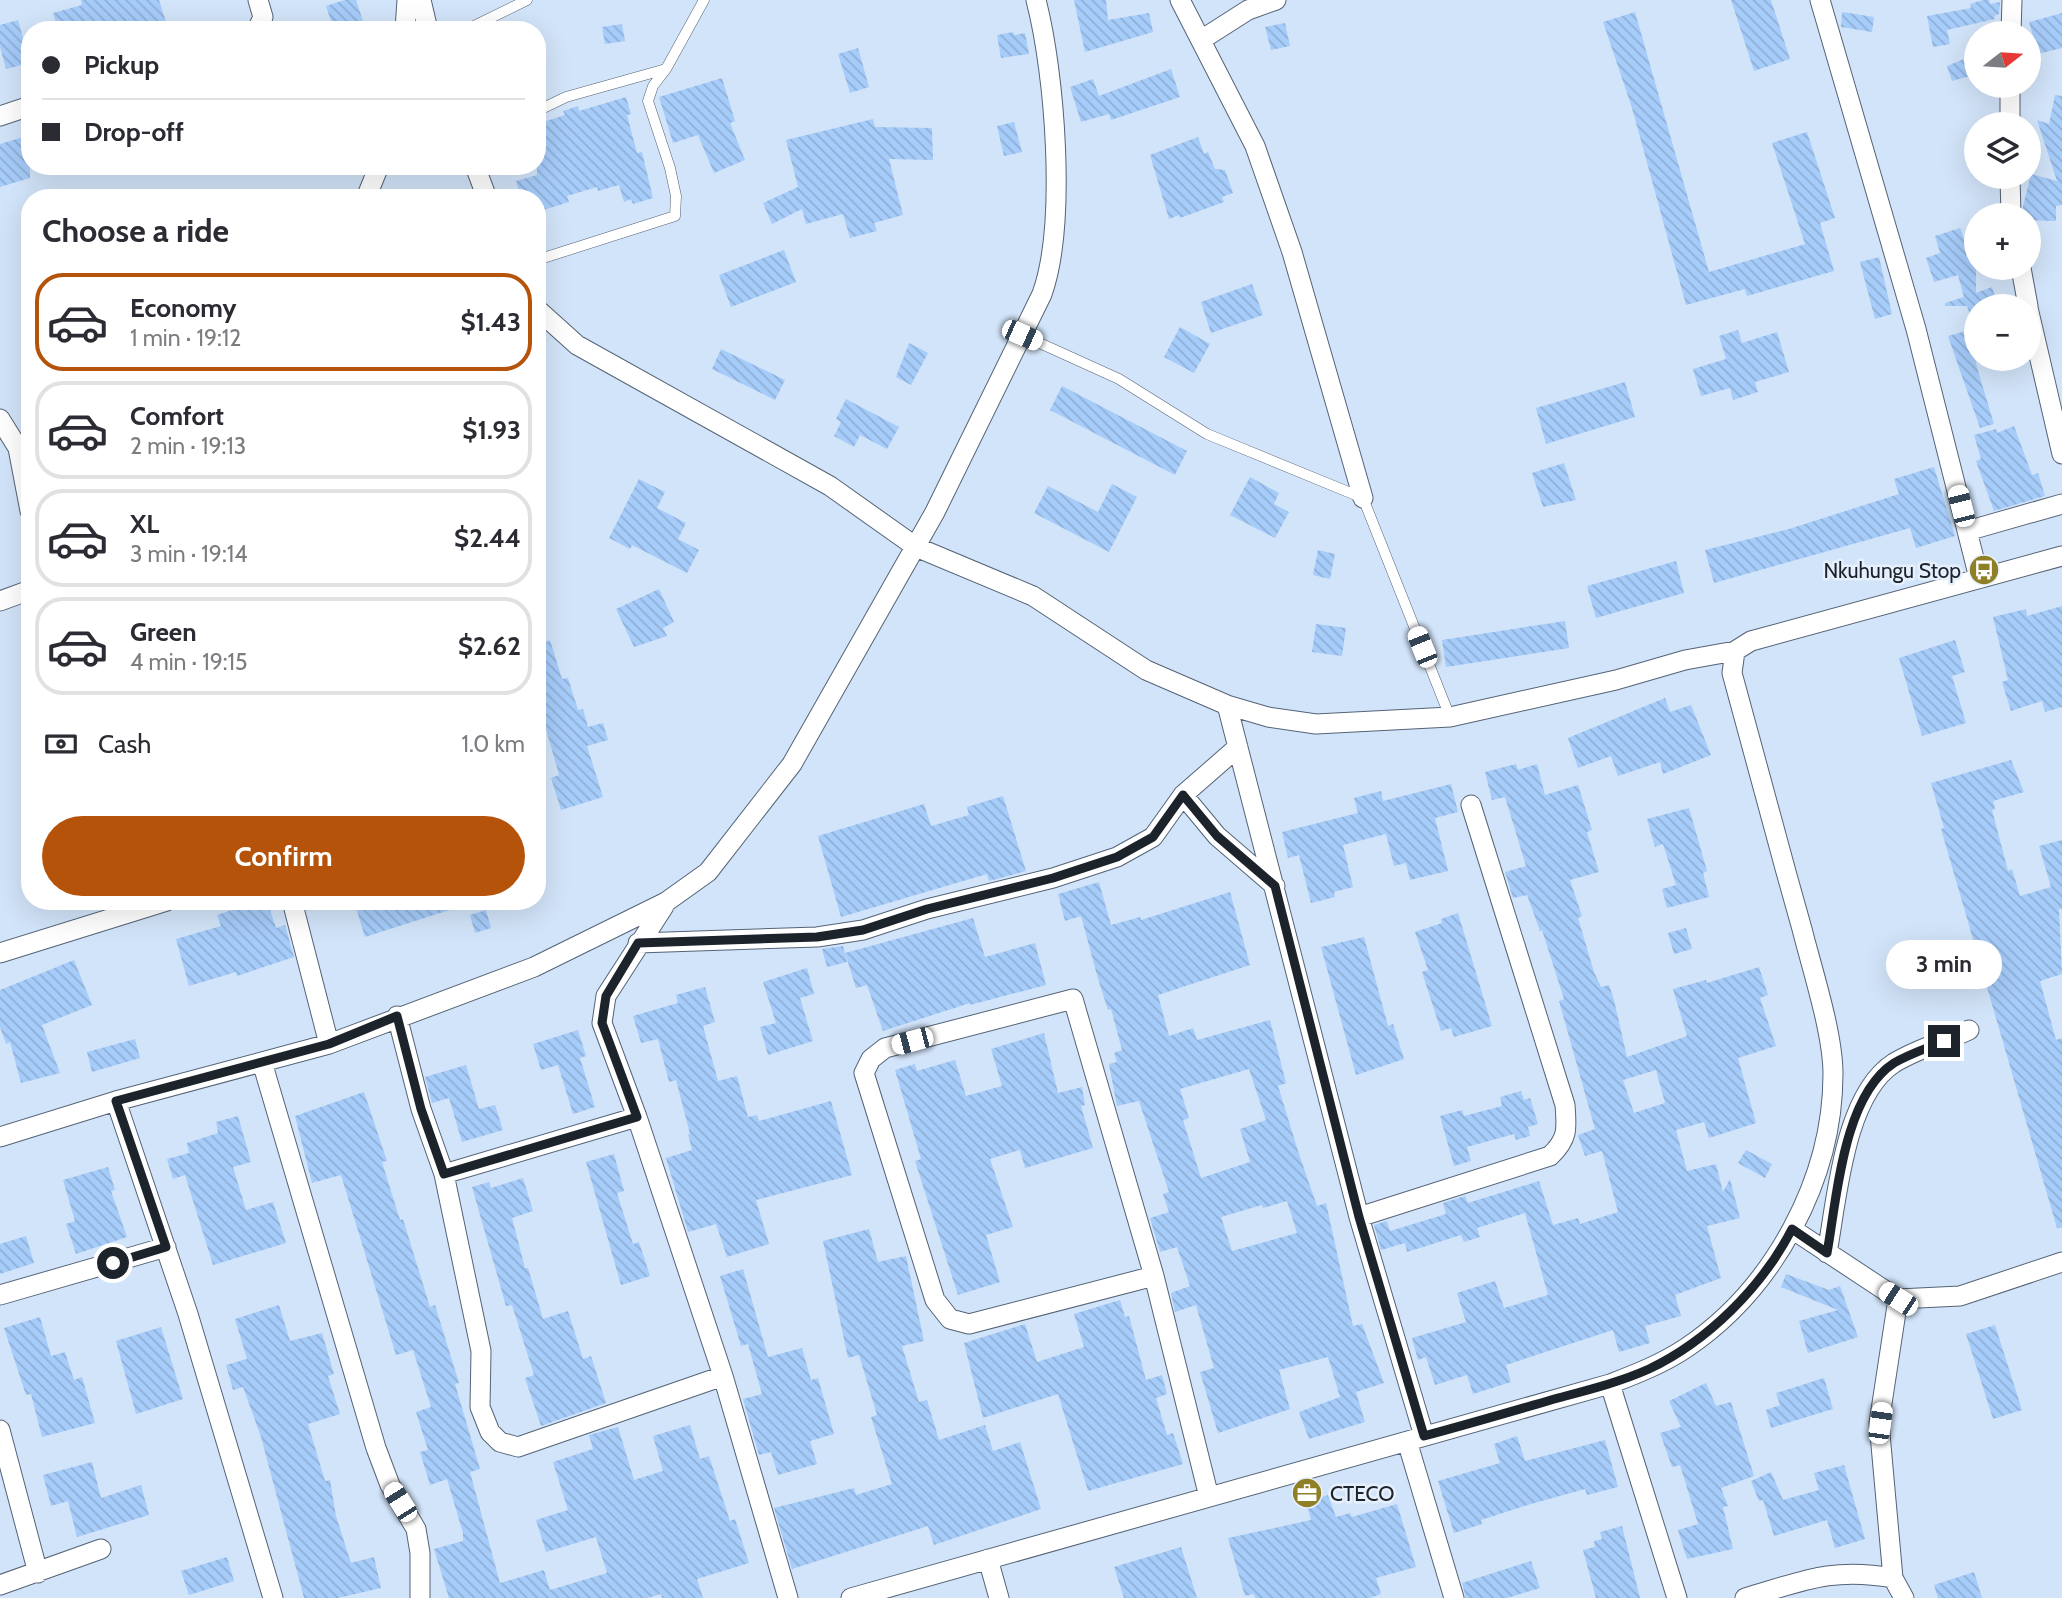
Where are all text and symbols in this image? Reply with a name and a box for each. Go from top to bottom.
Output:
north arrow [1964,21,2040,98]
map controls [1964,21,2041,371]
text: Pickup [84,49,159,81]
button: layers [1964,112,2041,189]
text: Drop-off [84,116,184,148]
button: + [1964,203,2041,280]
text: Choose a ride [42,211,229,250]
icon: car [46,291,109,354]
text: Economy [130,292,236,324]
button: − [1964,294,2041,371]
text: $1.43 [460,306,521,338]
car [999,317,1046,353]
text: 1 min · 19:12 [130,324,241,352]
icon: car [46,399,109,462]
text: Comfort [130,400,224,432]
text: $1.93 [462,414,521,446]
text: 2 min · 19:13 [130,432,246,460]
car [1946,483,1977,529]
icon: car [46,507,109,570]
text: XL [130,508,159,540]
text: $2.44 [454,522,521,554]
text: 3 min · 19:14 [130,540,247,568]
bus stop icon: Nkuhungu Stop [1967,553,2001,587]
place label: Nkuhungu Stop [1823,558,1961,583]
icon: car [46,615,109,678]
text: Green [130,616,197,648]
car [1405,624,1440,670]
text: $2.62 [458,630,521,662]
text: 4 min · 19:15 [130,648,247,676]
icon: cash [42,725,80,763]
text: Cash [98,728,151,760]
text: 1.0 km [461,730,525,758]
button: Confirm [42,816,525,896]
callout: 3 min [1886,940,2002,988]
text: 3 min [1916,950,1972,978]
car [889,1025,936,1057]
route end [1928,1025,1960,1057]
route start [97,1247,129,1279]
car [1875,1279,1922,1319]
car [1867,1401,1894,1445]
office icon: CTECO [1290,1476,1324,1510]
car [380,1479,421,1525]
place label: CTECO [1330,1481,1394,1506]

